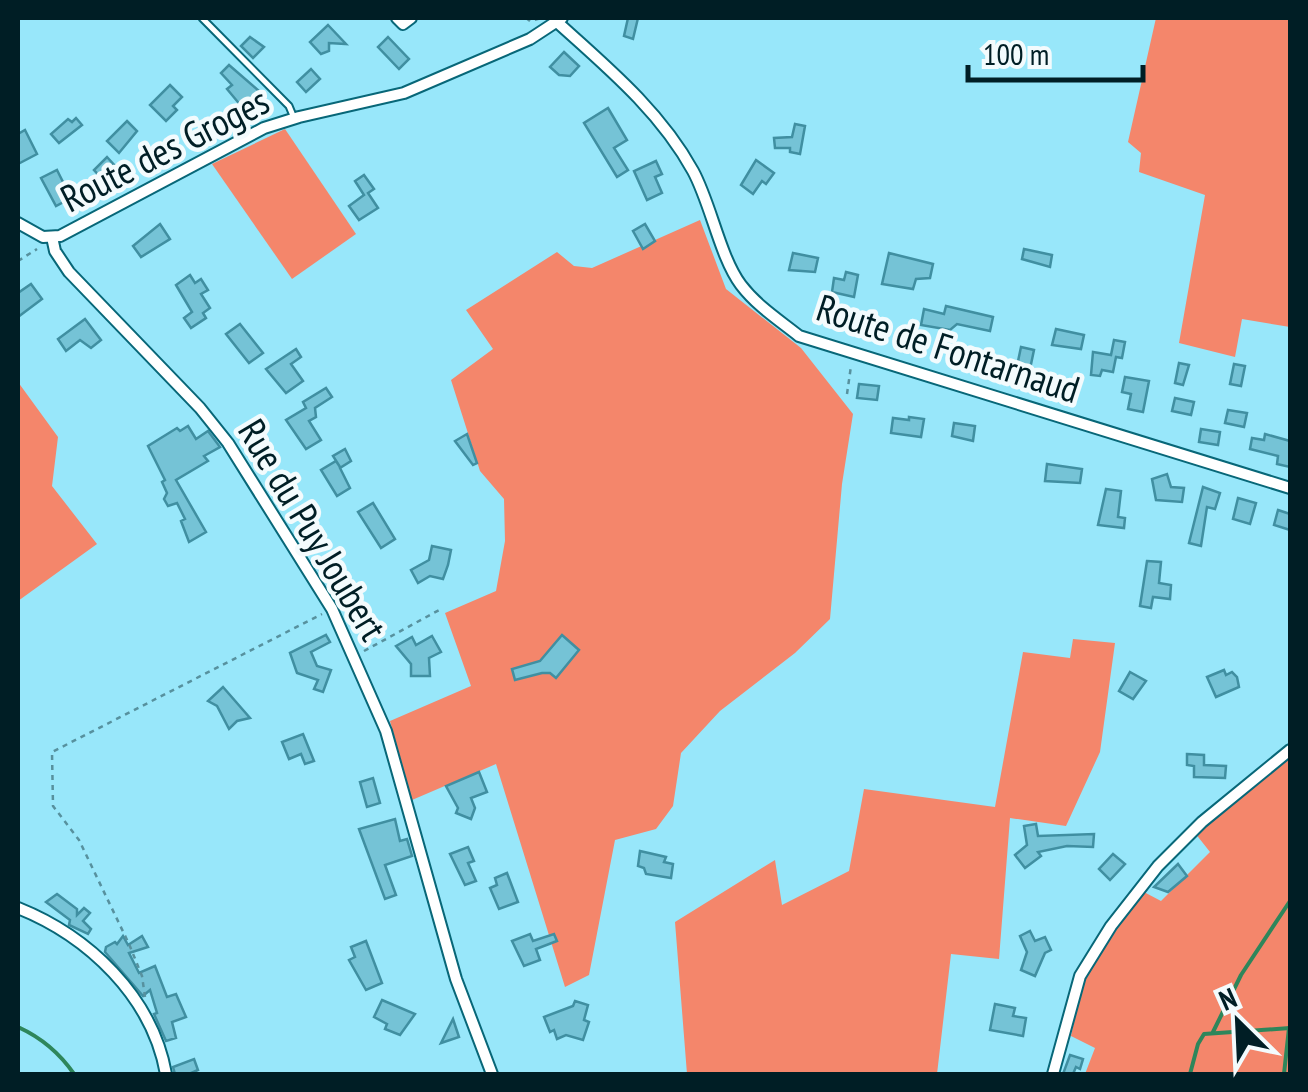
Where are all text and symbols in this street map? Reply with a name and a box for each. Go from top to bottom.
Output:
scale bar [968,20,1143,82]
text: 100 m [983,34,1049,73]
street label: Route des Groges [52,75,277,222]
street label: Route de Fontarnaud [811,282,1086,413]
street label: Rue du Puy Joubert [228,410,399,649]
north arrow [1188,972,1288,1072]
text: N [1213,979,1242,1019]

